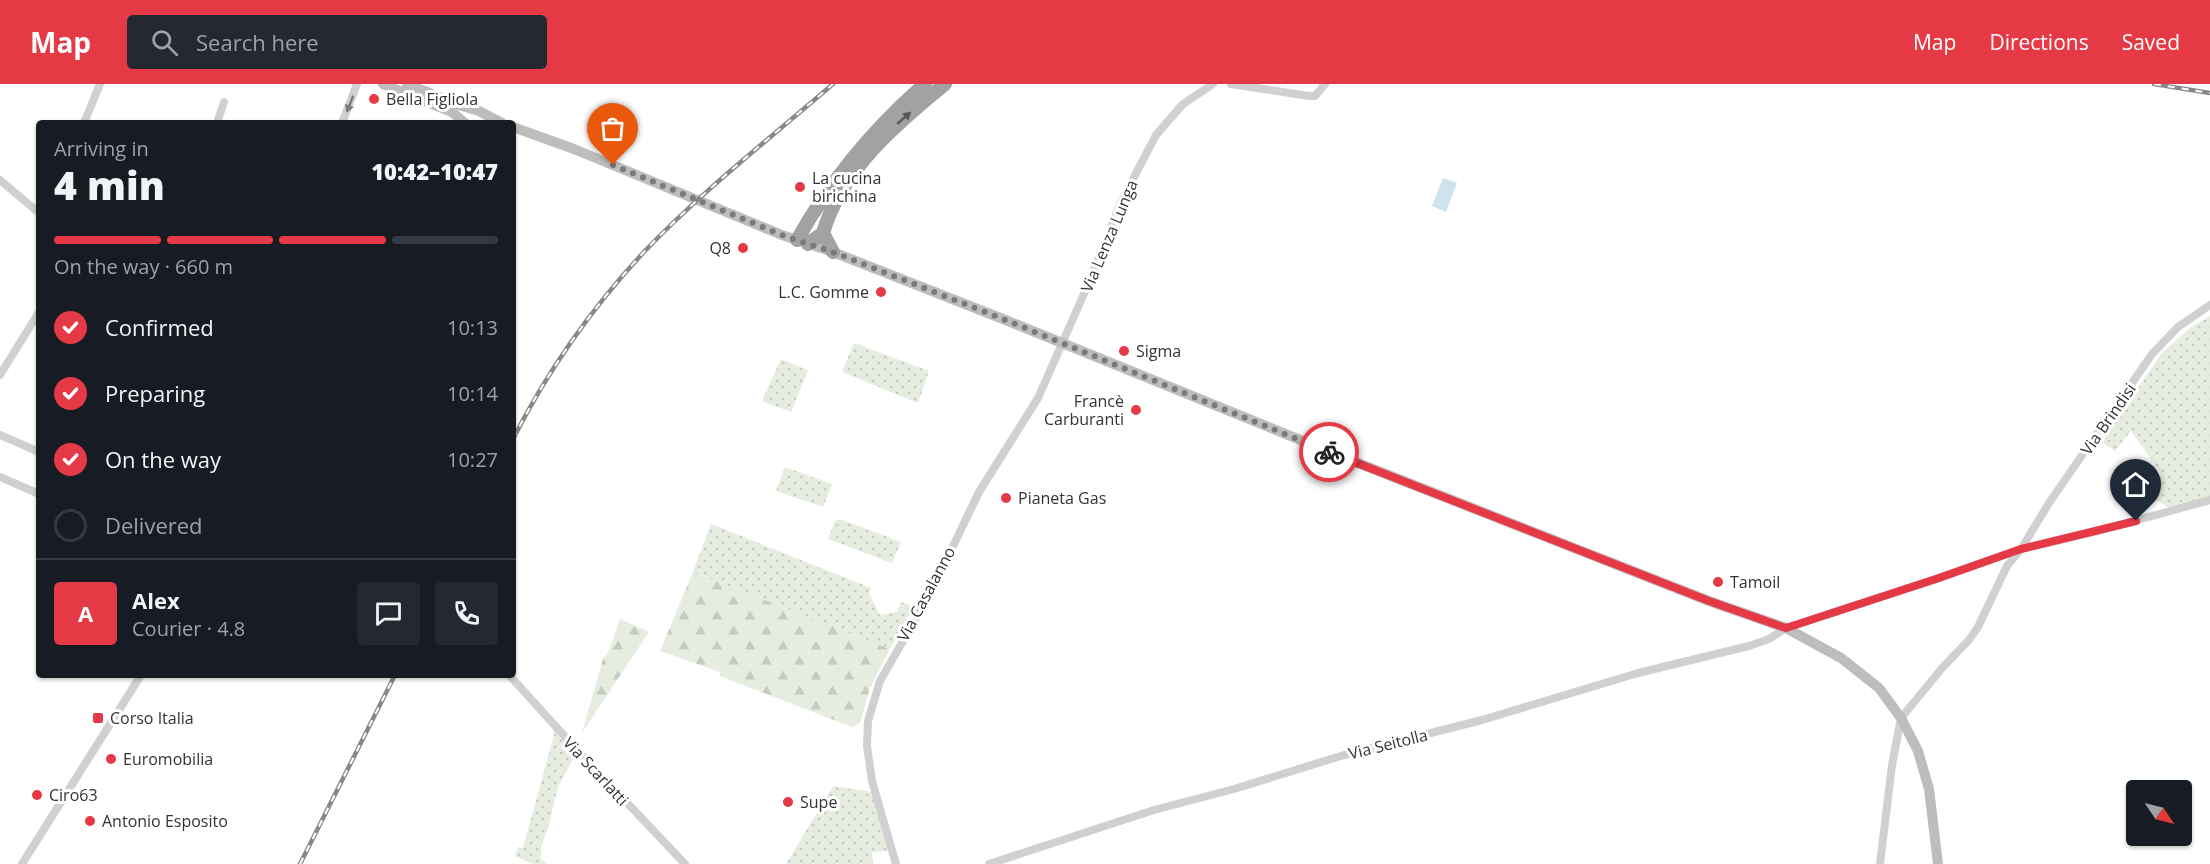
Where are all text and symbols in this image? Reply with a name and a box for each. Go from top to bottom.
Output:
search box [127,15,547,69]
text: Map [30,23,91,61]
icon: search [148,26,181,59]
text: Search here [196,27,319,57]
text: Map [1913,28,1956,56]
text: Directions [1989,28,2089,56]
text: Saved [2122,28,2180,56]
place label: Bella Figliola [386,88,478,110]
marker: Bella Figliola [367,92,381,106]
one-way arrow [345,95,355,113]
pin [587,103,638,165]
icon: bag [596,112,629,145]
one-way arrow [896,112,911,125]
text: Arriving in [54,135,149,162]
text: 10:42–10:47 [371,156,498,186]
text: 4 min [54,158,165,211]
place label: La cucina birichina [812,167,881,207]
street label: Via Lenza Lunga [1075,177,1143,295]
marker: La cucina birichina [793,180,807,194]
place label: Q8 [709,237,731,259]
marker: Q8 [736,241,750,255]
text: On the way · 660 m [54,253,233,280]
place label: L.C. Gomme [778,281,869,303]
marker: L.C. Gomme [874,285,888,299]
icon: check [54,311,87,344]
text: Confirmed [105,312,214,342]
text: 10:13 [447,314,498,341]
place label: Sigma [1136,340,1181,362]
marker: Sigma [1117,344,1131,358]
icon: check [54,377,87,410]
text: Preparing [105,378,205,408]
street label: Via Brindisi [2075,379,2141,459]
text: 10:14 [447,380,498,407]
place label: Francè Carburanti [1044,390,1124,430]
marker: Francè Carburanti [1129,403,1143,417]
courier [1299,422,1359,482]
icon: bike [1313,436,1346,469]
icon: check [54,443,87,476]
text: On the way [105,444,221,474]
text: 10:27 [447,446,498,473]
pin [2110,459,2161,521]
icon: home [2119,468,2152,501]
place label: Pianeta Gas [1018,487,1106,509]
marker: Pianeta Gas [999,491,1013,505]
text: Delivered [105,510,203,540]
street label: Via Casalanno [892,543,960,645]
place label: Tamoil [1730,571,1780,593]
marker: Tamoil [1711,575,1725,589]
button: chat [357,582,420,645]
button: phone [435,582,498,645]
text: Alex [132,585,180,615]
text: A [78,598,93,628]
text: Courier · 4.8 [132,615,245,642]
place label: Corso Italia [110,707,194,729]
marker: Corso Italia [91,711,105,725]
street label: Via Seitolla [1346,724,1430,764]
street label: Via Scarlatti [558,732,634,810]
place label: Euromobilia [123,748,213,770]
marker: Euromobilia [104,752,118,766]
north arrow [2126,780,2192,846]
map controls [2126,780,2192,846]
place label: Ciro63 [49,784,98,806]
marker: Ciro63 [30,788,44,802]
place label: Supe [800,791,837,813]
marker: Supe [781,795,795,809]
place label: Antonio Esposito [102,810,228,832]
marker: Antonio Esposito [83,814,97,828]

